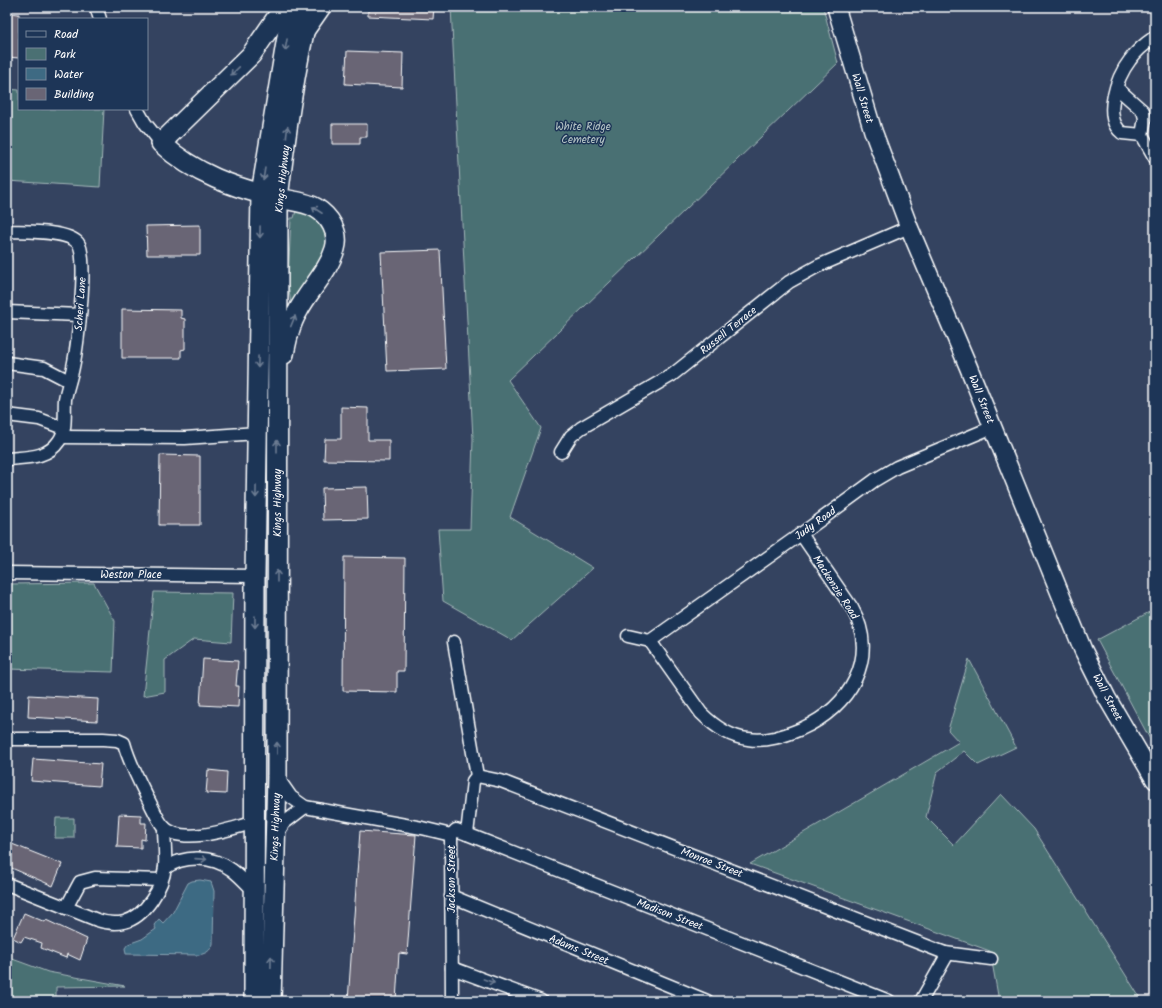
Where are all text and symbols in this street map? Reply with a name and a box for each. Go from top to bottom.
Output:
legend [18,18,148,110]
text: Road [54,25,79,44]
one-way arrow [281,39,289,52]
text: Park [54,45,76,64]
text: Water [54,65,84,84]
one-way arrow [230,66,240,76]
street label: Wall Street [846,71,878,126]
text: Building [54,85,94,104]
park label: White Ridge Cemetery [555,118,611,149]
one-way arrow [283,126,291,139]
street label: Kings Highway [270,143,296,214]
one-way arrow [260,167,268,180]
one-way arrow [312,206,323,214]
one-way arrow [256,225,264,238]
street label: Scheri Lane [70,276,92,332]
street label: Russell Terrace [696,302,761,359]
one-way arrow [290,315,298,327]
one-way arrow [254,355,262,368]
street label: Wall Street [963,372,999,427]
one-way arrow [273,440,281,453]
street label: Kings Highway [269,468,287,537]
one-way arrow [252,485,260,498]
street label: Judy Road [791,502,841,545]
street label: Mackenzie Road [808,552,863,624]
street label: Weston Place [100,566,162,584]
one-way arrow [273,570,281,583]
one-way arrow [251,615,259,628]
street label: Wall Street [1087,671,1127,725]
one-way arrow [273,742,281,755]
street label: Kings Highway [266,792,286,861]
street label: Monroe Street [678,843,746,883]
street label: Jackson Street [443,844,461,913]
one-way arrow [194,856,207,863]
street label: Madison Street [634,894,706,936]
street label: Adams Street [546,930,612,970]
one-way arrow [268,956,275,969]
one-way arrow [482,978,494,986]

